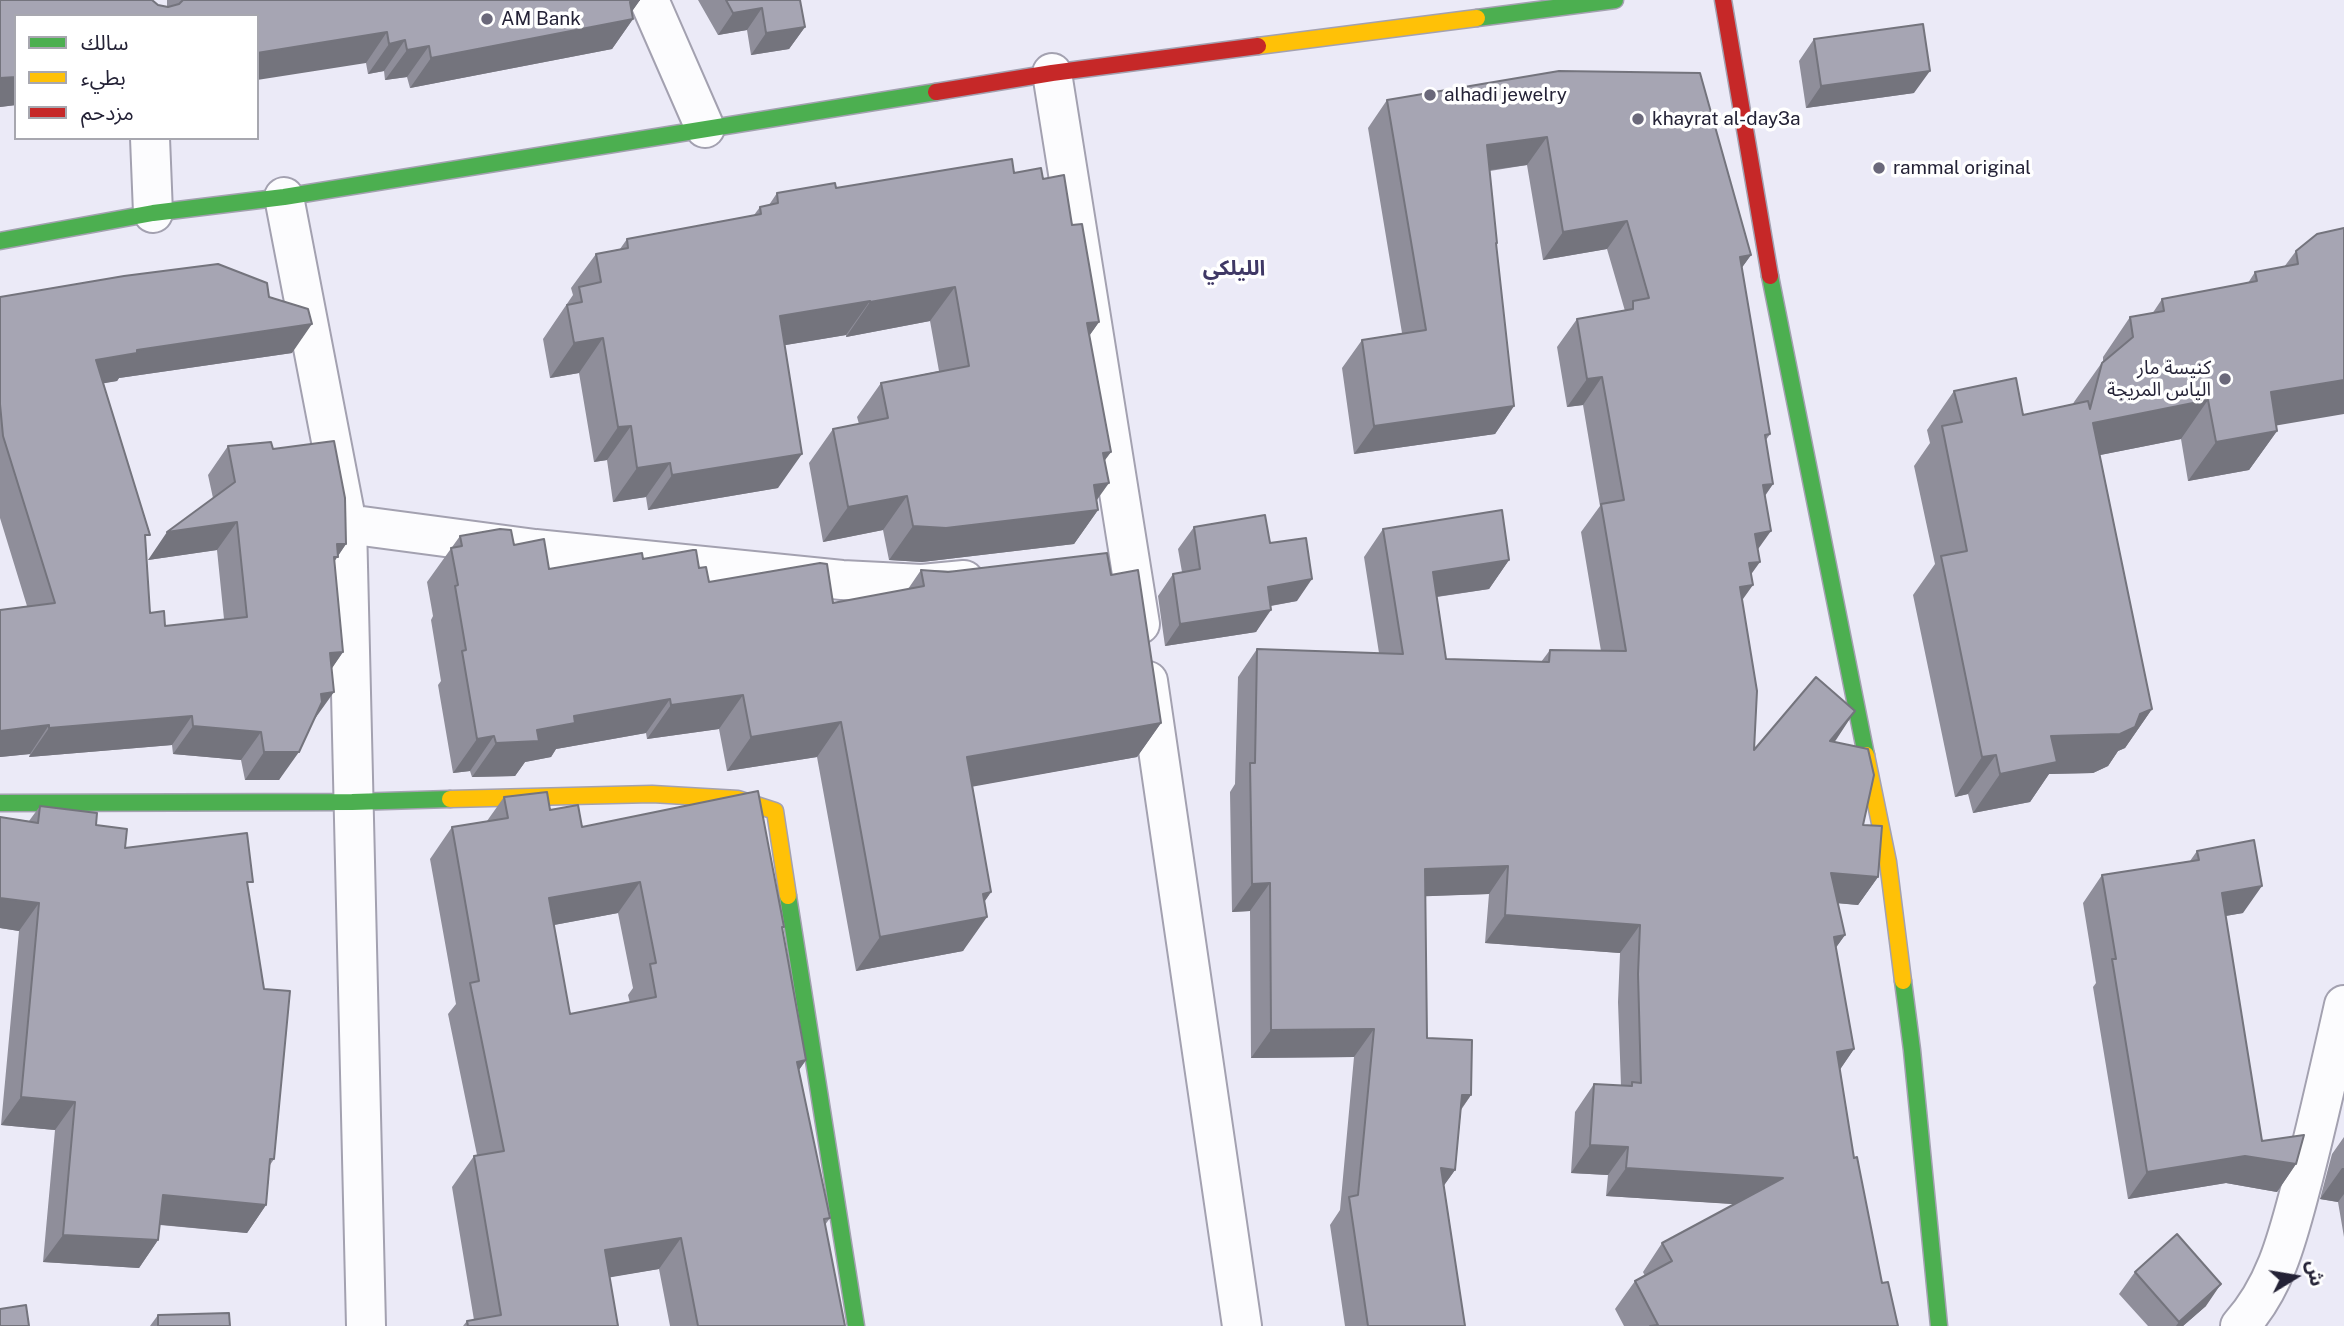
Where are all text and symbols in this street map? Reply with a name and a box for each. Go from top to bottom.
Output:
place label: AM Bank [501,8,581,30]
marker: AM Bank [479,11,495,27]
legend [14,14,259,140]
text: سالك [81,30,128,55]
text: بطيء [81,65,126,90]
place label: alhadi jewelry [1444,84,1567,106]
marker: alhadi jewelry [1422,87,1438,103]
text: مزدحم [81,100,134,125]
place label: khayrat al-day3a [1652,108,1801,130]
marker: khayrat al-day3a [1630,111,1646,127]
place label: rammal original [1893,157,2031,179]
marker: rammal original [1871,160,1887,176]
district label: الليلكي [1203,256,1265,282]
place label: كنيسة مار الياس المريجة [2107,357,2211,401]
marker: كنيسة مار الياس المريجة [2217,371,2233,387]
north arrow [2260,1242,2330,1312]
text: ش [2302,1258,2329,1288]

